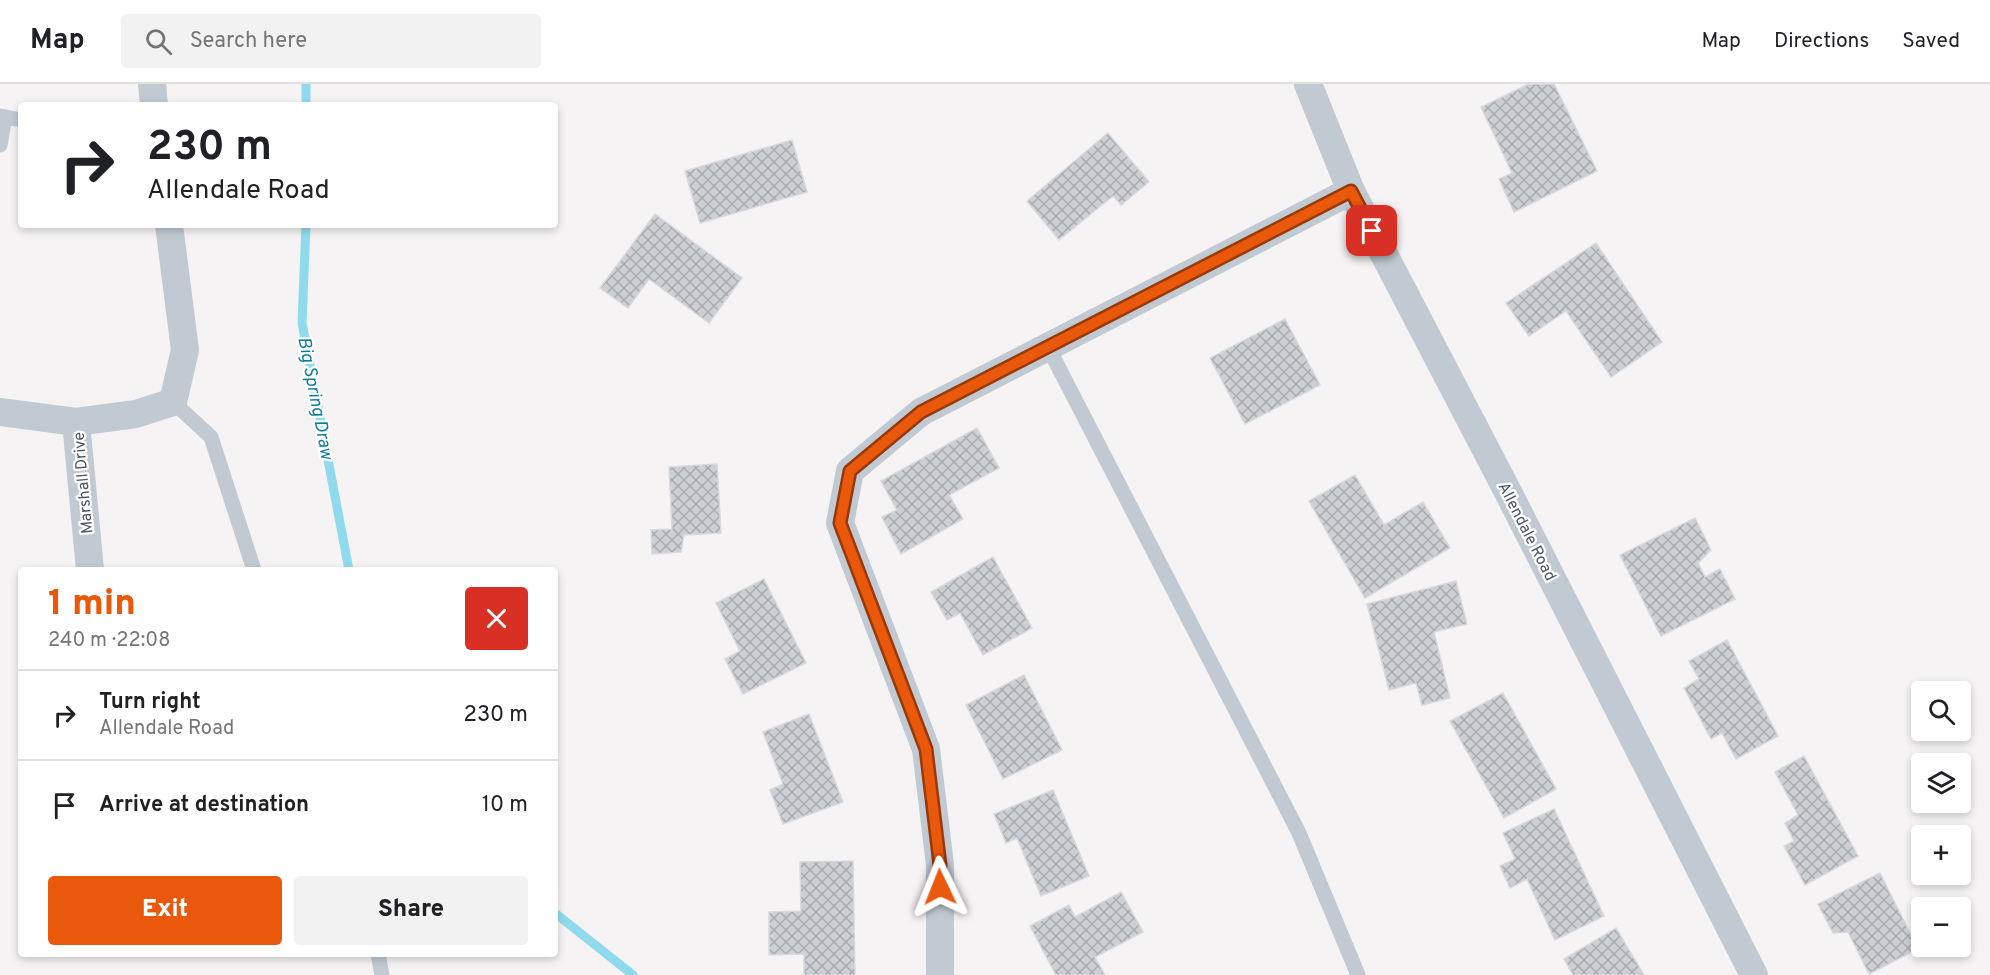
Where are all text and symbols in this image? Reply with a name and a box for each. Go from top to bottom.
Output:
search box [121,14,541,68]
text: Map [30,23,85,59]
icon: search [142,25,175,58]
text: Search here [190,28,307,55]
text: Map [1701,28,1741,55]
text: Directions [1774,28,1869,55]
text: Saved [1902,28,1960,55]
text: 230 m [147,122,272,175]
icon: right [48,126,126,204]
text: Allendale Road [147,174,330,208]
pin [1346,205,1397,256]
icon: arrive [1355,214,1388,247]
water label: Big Spring Draw [291,335,338,463]
street label: Marshall Drive [70,431,98,535]
street label: Allendale Road [1493,479,1560,585]
text: 1 min [48,582,136,628]
button: close [465,587,528,650]
text: 240 m · 22:08 [48,628,170,654]
map controls [1911,681,1971,957]
button: search [1911,681,1971,741]
text: Turn right [99,689,201,716]
icon: right [48,699,81,732]
text: 230 m [464,702,528,729]
text: Allendale Road [99,716,234,742]
button: layers [1911,753,1971,813]
icon: arrive [48,789,81,822]
text: Arrive at destination [99,792,309,819]
text: 10 m [482,792,528,819]
button: + [1911,825,1971,885]
position arrow [908,855,972,919]
button: Exit [48,876,282,945]
button: Share [294,876,528,945]
button: − [1911,897,1971,957]

